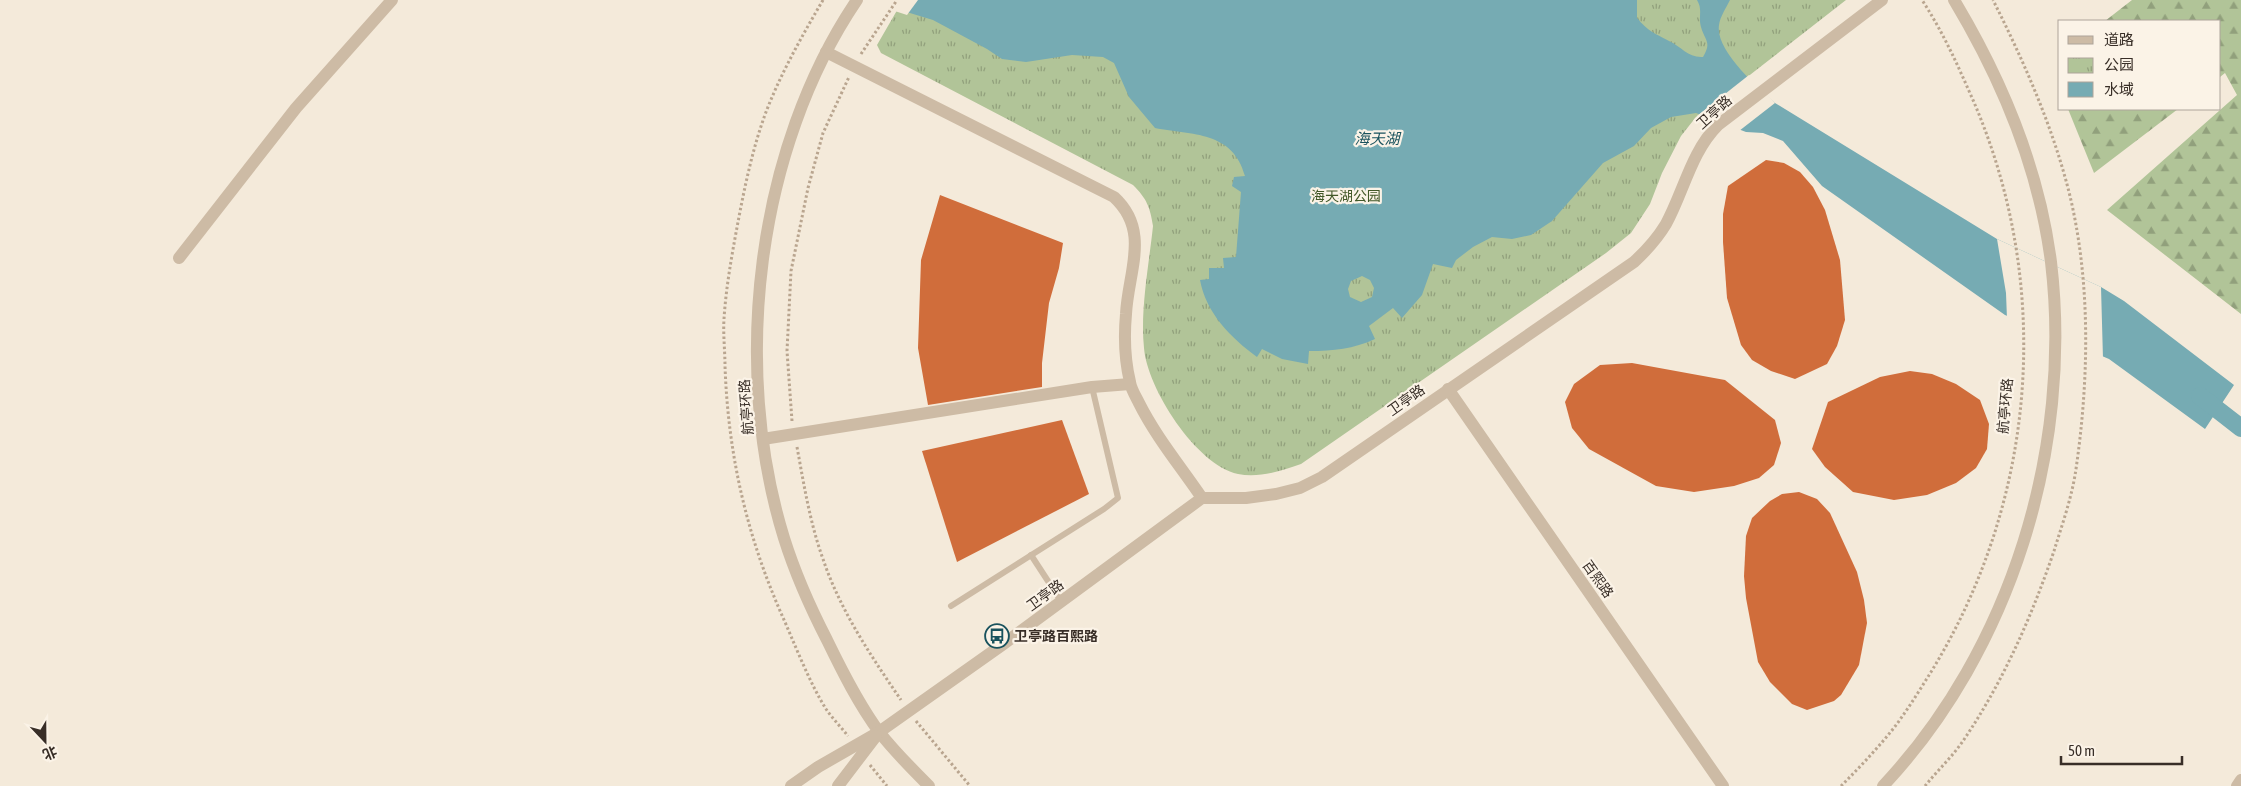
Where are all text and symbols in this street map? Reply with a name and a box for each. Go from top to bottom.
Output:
legend [2058,20,2221,110]
text: 道路 [2104,31,2134,48]
text: 公园 [2104,56,2134,73]
text: 水域 [2104,81,2134,98]
street label: 卫亭路 [1693,92,1735,132]
water label: 海天湖 [1354,130,1401,147]
park label: 海天湖公园 [1311,188,1381,204]
street label: 航亭环路 [1995,377,2015,435]
street label: 航亭环路 [736,379,756,435]
street label: 卫亭路 [1384,381,1428,419]
street label: 百熙路 [1579,557,1617,601]
street label: 卫亭路 [1023,576,1067,614]
bus stop icon: 卫亭路百熙路 [984,623,1010,649]
place label: 卫亭路百熙路 [1014,628,1098,644]
north arrow [20,716,70,766]
scale bar [2061,734,2182,766]
text: 50 m [2068,742,2095,759]
text: 北 [40,743,59,763]

